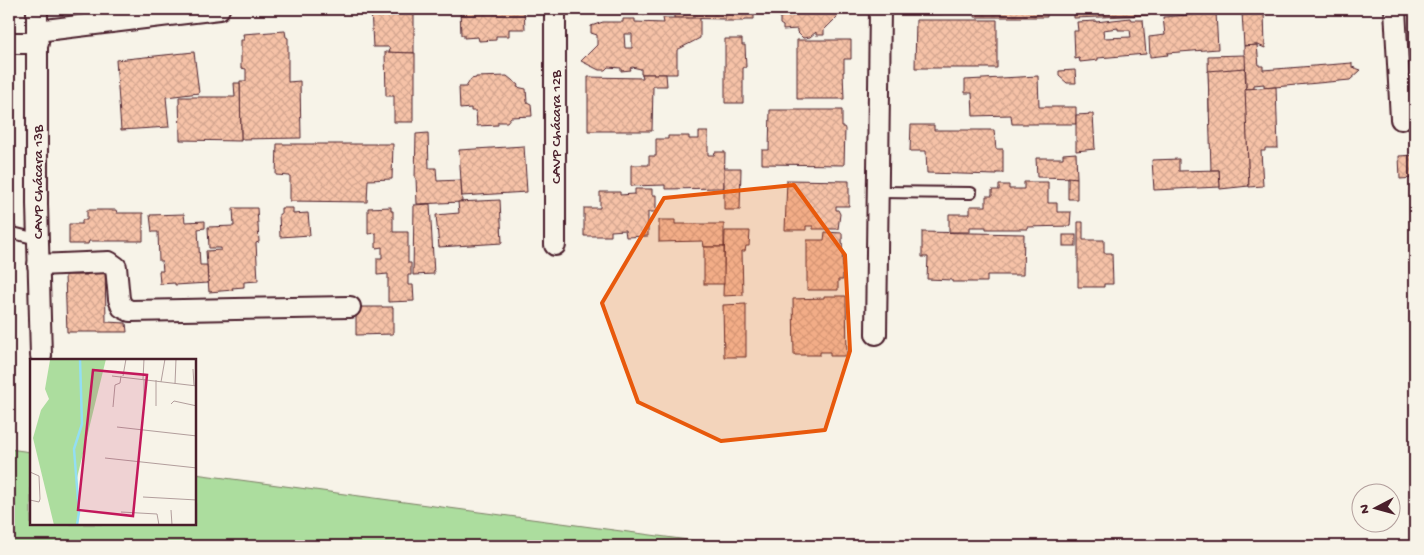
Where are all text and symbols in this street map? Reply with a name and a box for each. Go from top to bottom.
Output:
street label: CAVP Chácara 12B [548,70,566,184]
street label: CAVP Chácara 13B [30,125,48,239]
inset map [30,359,196,525]
north arrow [1352,482,1402,532]
text: N [1357,504,1374,515]

